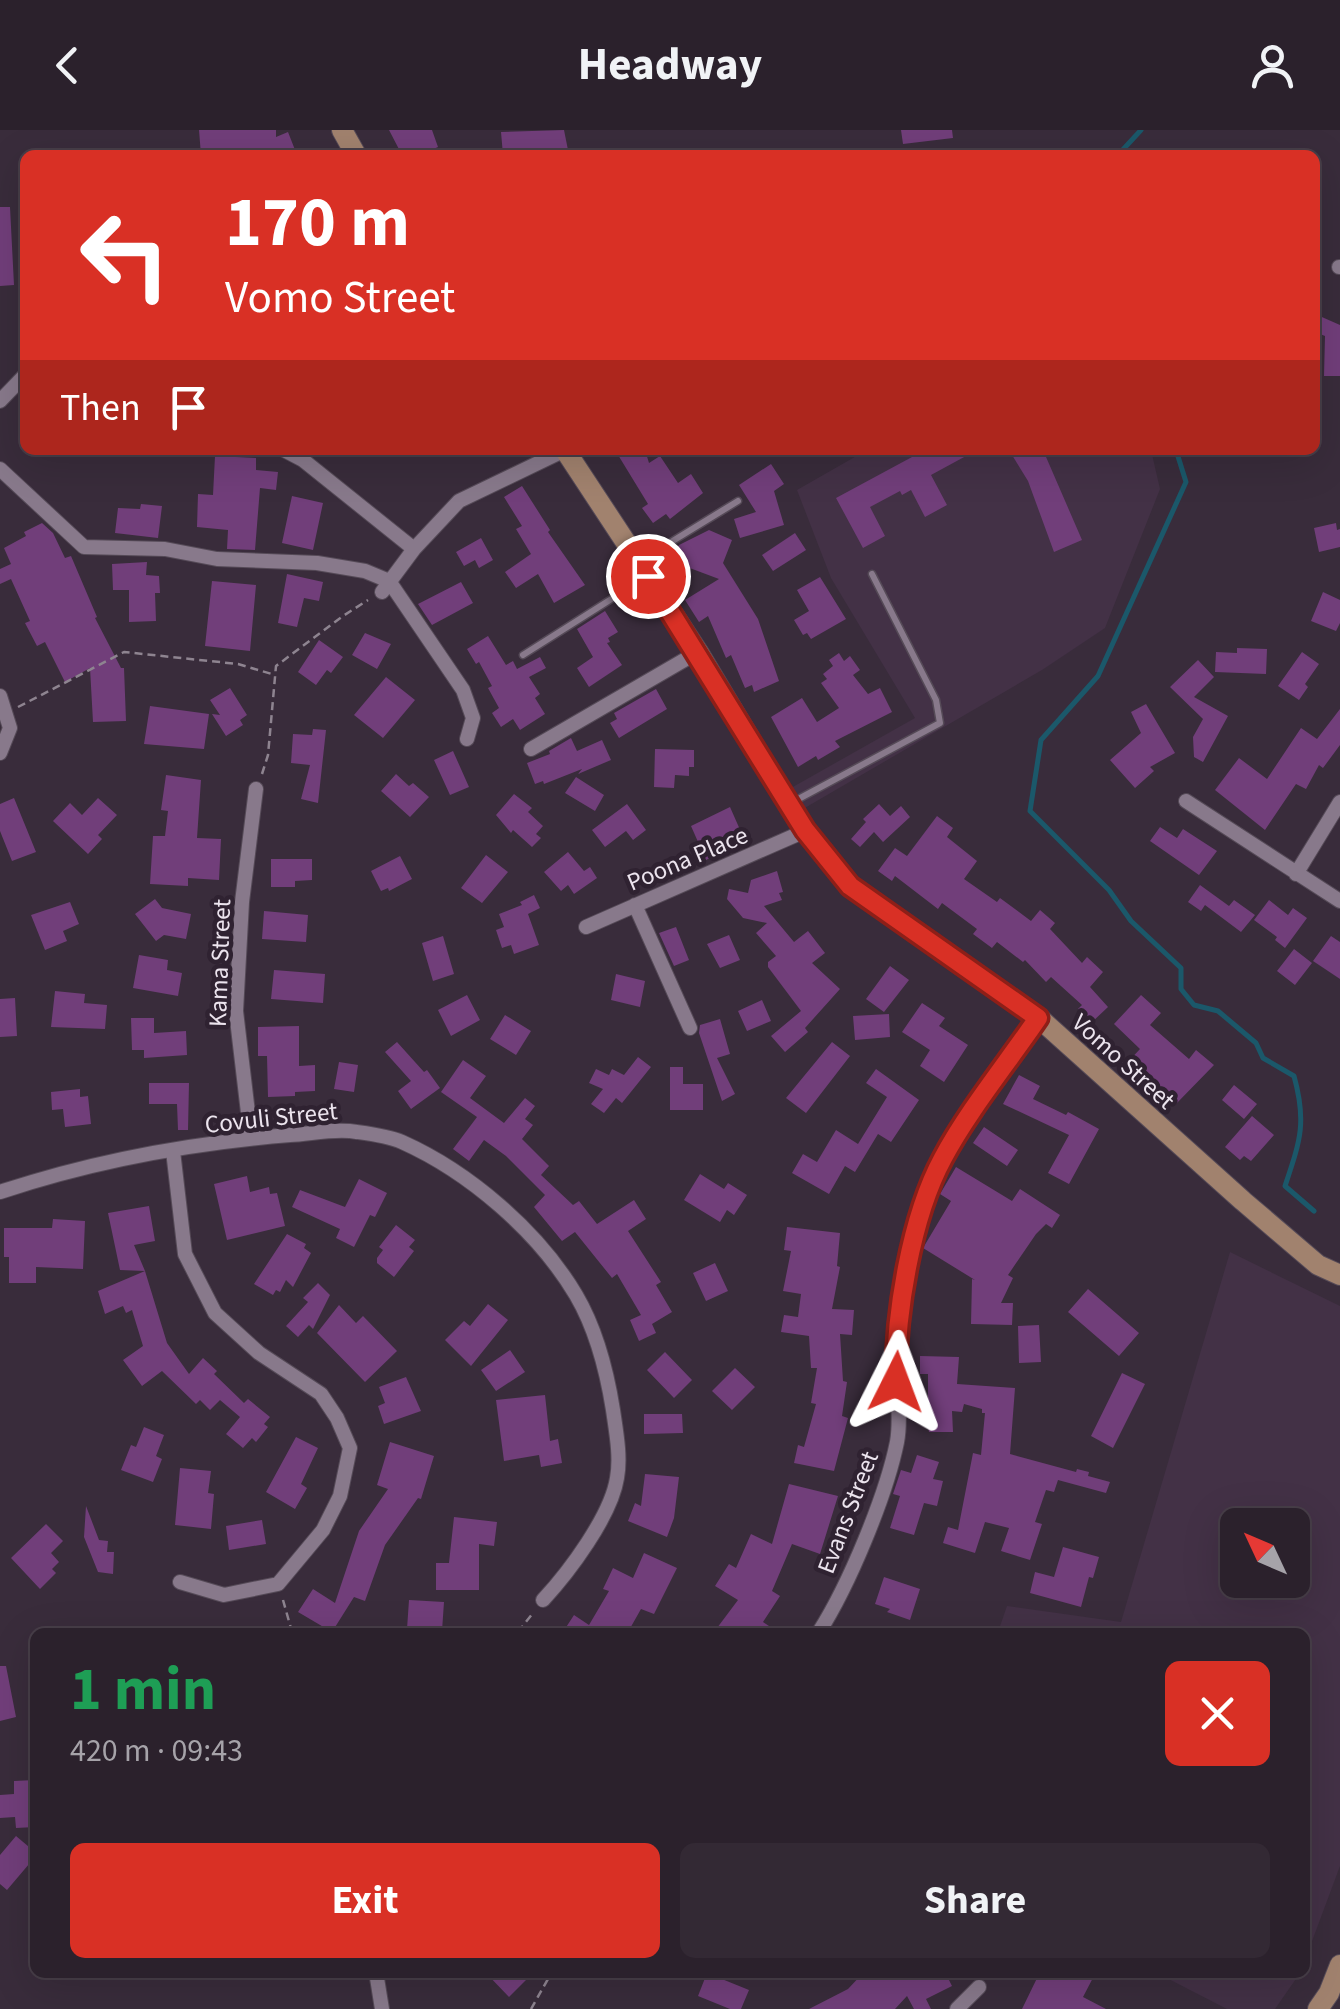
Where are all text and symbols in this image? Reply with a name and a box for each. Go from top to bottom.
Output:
text: Headway [578,33,762,97]
icon: back [40,38,95,93]
icon: person [1245,38,1300,93]
text: 170 m [225,173,410,273]
icon: left [60,190,190,320]
text: Vomo Street [225,266,455,330]
icon: arrive [161,380,216,435]
text: Then [60,381,141,435]
pin [606,534,691,619]
icon: arrive [621,549,676,604]
street label: Poona Place [621,817,753,901]
street label: Kama Street [200,898,240,1028]
street label: Vomo Street [1064,1006,1183,1118]
street label: Covuli Street [203,1093,340,1143]
position arrow [844,1330,948,1434]
street label: Evans Street [808,1445,888,1579]
north arrow [1220,1508,1310,1598]
map controls [1220,1508,1310,1598]
text: 1 min [70,1648,216,1733]
button: close [1165,1661,1270,1766]
text: 420 m · 09:43 [70,1728,243,1774]
button: Exit [70,1843,660,1958]
button: Share [680,1843,1270,1958]

